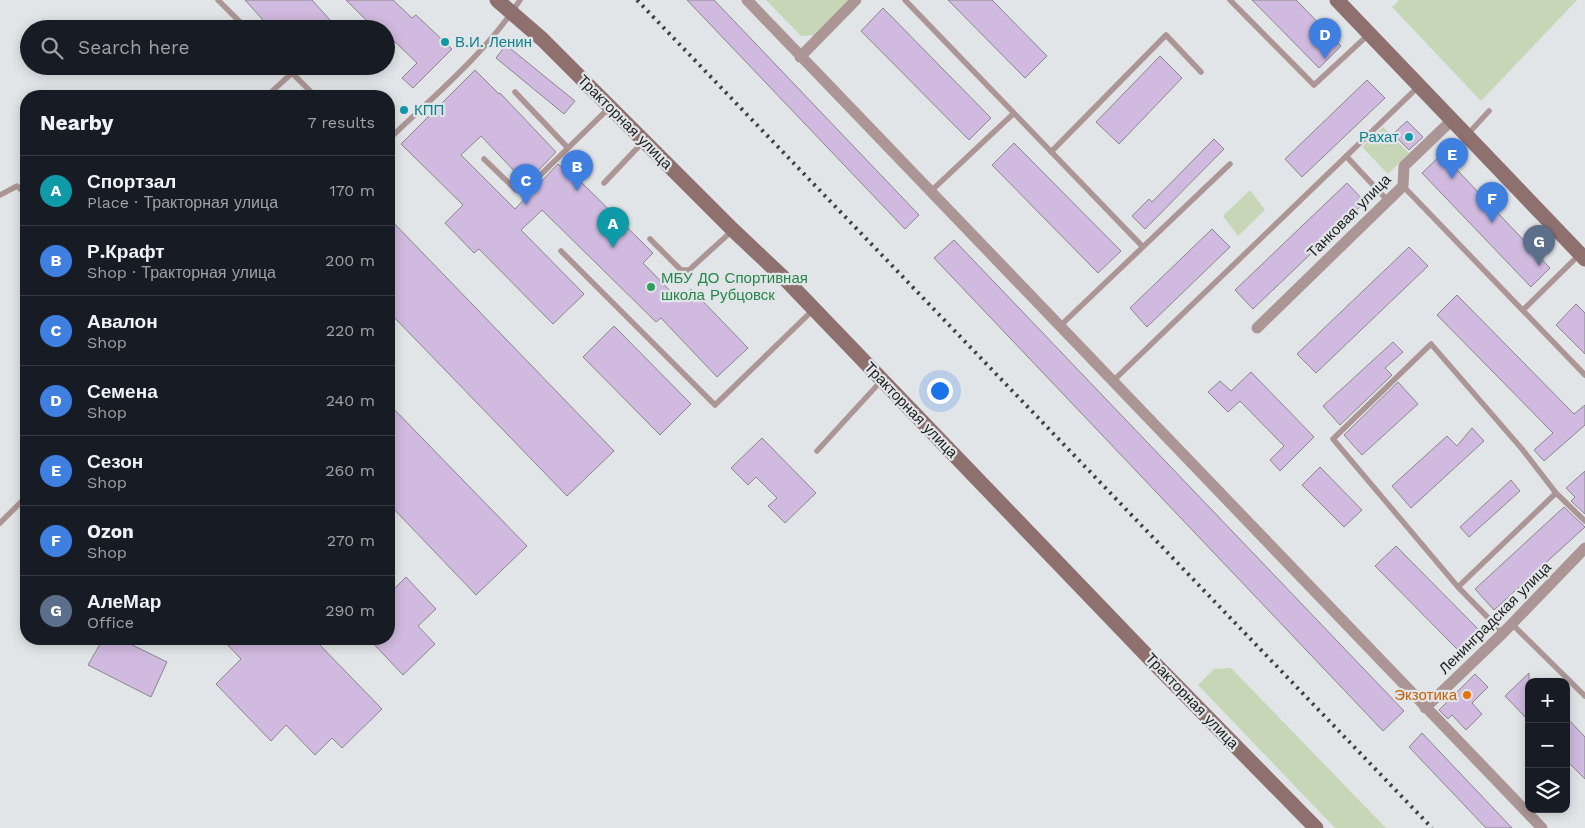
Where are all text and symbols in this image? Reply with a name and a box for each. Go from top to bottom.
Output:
pin: D [1309,18,1341,59]
search box [20,20,395,75]
place label: В.И. Ленин [455,33,532,51]
icon: search [38,34,66,62]
text: Search here [78,36,189,59]
marker: В.И. Ленин [439,36,451,48]
street label: Тракторная улица [574,71,676,173]
place label: КПП [414,101,444,119]
marker: КПП [398,104,410,116]
text: Nearby [40,110,113,135]
text: 7 results [308,113,375,132]
place label: Рахат [1359,128,1399,146]
marker: Рахат [1403,131,1415,143]
pin: E [1436,138,1468,179]
pin: B [561,150,593,191]
pin: C [510,164,542,205]
text: Спортзал [87,170,176,193]
street label: Танковая улица [1303,170,1395,262]
text: A [51,181,61,200]
text: 170 m [329,181,375,200]
pin: F [1476,182,1508,223]
text: Place · Тракторная улица [87,193,278,212]
pin: A [597,207,629,248]
pin: G [1523,225,1555,266]
text: Р.Крафт [87,240,165,263]
text: B [51,251,61,270]
text: 200 m [325,251,375,270]
text: Shop · Тракторная улица [87,263,276,282]
place label: МБУ ДО Спортивная школа Рубцовск [661,269,808,304]
marker: МБУ ДО Спортивная школа Рубцовск [645,281,657,293]
text: Авалон [87,310,158,333]
text: C [51,321,61,340]
text: 220 m [326,321,375,340]
text: Shop [87,333,127,352]
street label: Тракторная улица [861,358,962,462]
your location [927,378,953,404]
text: Семена [87,380,158,403]
text: D [50,391,62,410]
text: 240 m [326,391,375,410]
text: Shop [87,403,127,422]
text: Сезон [87,450,143,473]
text: E [51,461,61,480]
text: 260 m [325,461,375,480]
text: Shop [87,473,127,492]
text: Ozon [87,520,134,543]
text: F [51,531,61,550]
text: 270 m [327,531,375,550]
text: Shop [87,543,127,562]
street label: Ленинградская улица [1435,558,1555,678]
text: АлеМар [87,590,161,613]
text: G [50,601,62,620]
text: 290 m [325,601,375,620]
text: Office [87,613,134,632]
street label: Тракторная улица [1142,649,1243,753]
map controls [1525,678,1570,813]
button: + [1525,678,1570,723]
place label: Экзотика [1394,686,1458,704]
marker: Экзотика [1461,689,1473,701]
button: − [1525,723,1570,768]
button: layers [1525,768,1570,813]

